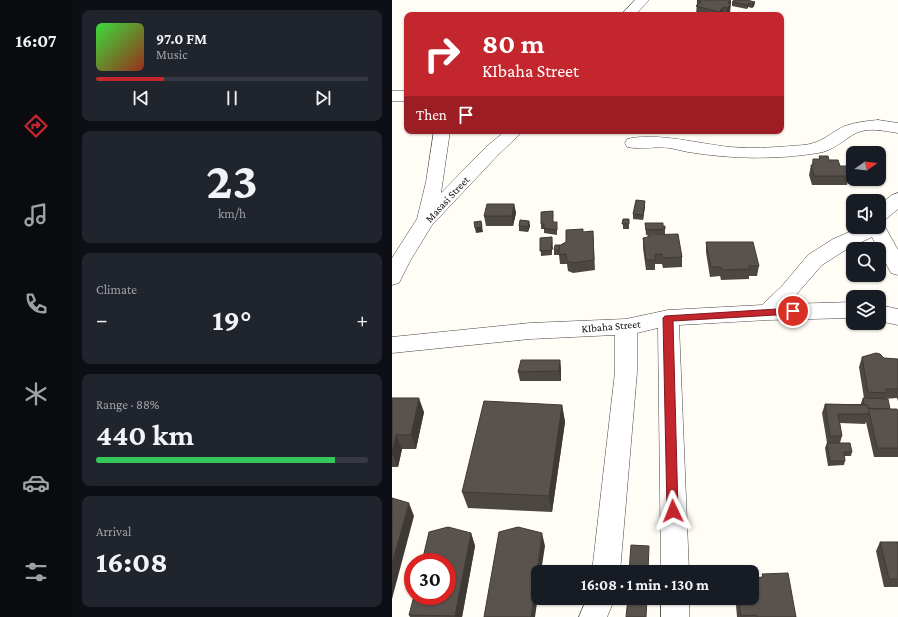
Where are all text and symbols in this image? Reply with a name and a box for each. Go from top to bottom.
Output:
icon: right [416,28,468,80]
text: 80 m [482,28,544,59]
text: 16:07 [16,31,56,51]
text: 97.0 FM [156,31,207,47]
text: Music [156,47,188,62]
text: KIbaha Street [482,61,579,81]
icon: previous [130,87,152,109]
icon: pause [221,87,243,109]
icon: next [312,87,334,109]
icon: arrive [455,104,477,126]
text: Then [416,107,447,123]
icon: directions [22,112,50,140]
north arrow [846,146,886,186]
map controls [846,146,886,330]
text: 23 [206,151,258,209]
street label: Masasi Street [423,173,472,225]
button: sound [846,194,886,234]
icon: music [22,201,50,229]
text: km/h [218,206,246,221]
button: search [846,242,886,282]
text: Climate [96,282,137,297]
icon: phone [22,290,50,318]
button: layers [846,290,886,330]
pin [776,294,810,328]
icon: arrive [782,300,804,322]
text: 19° [212,303,252,336]
text: − [96,307,108,332]
text: + [356,307,368,332]
street label: KIbaha Street [581,317,641,335]
icon: climate [22,380,50,408]
text: Range · 88% [96,397,159,412]
text: 440 km [96,418,194,451]
icon: car [22,469,50,497]
position arrow [652,490,694,532]
text: Arrival [96,524,131,539]
text: 16:08 [96,545,168,578]
speed limit sign: 30 [404,553,456,605]
icon: filters [22,558,50,586]
text: 16:08 · 1 min · 130 m [581,577,709,593]

